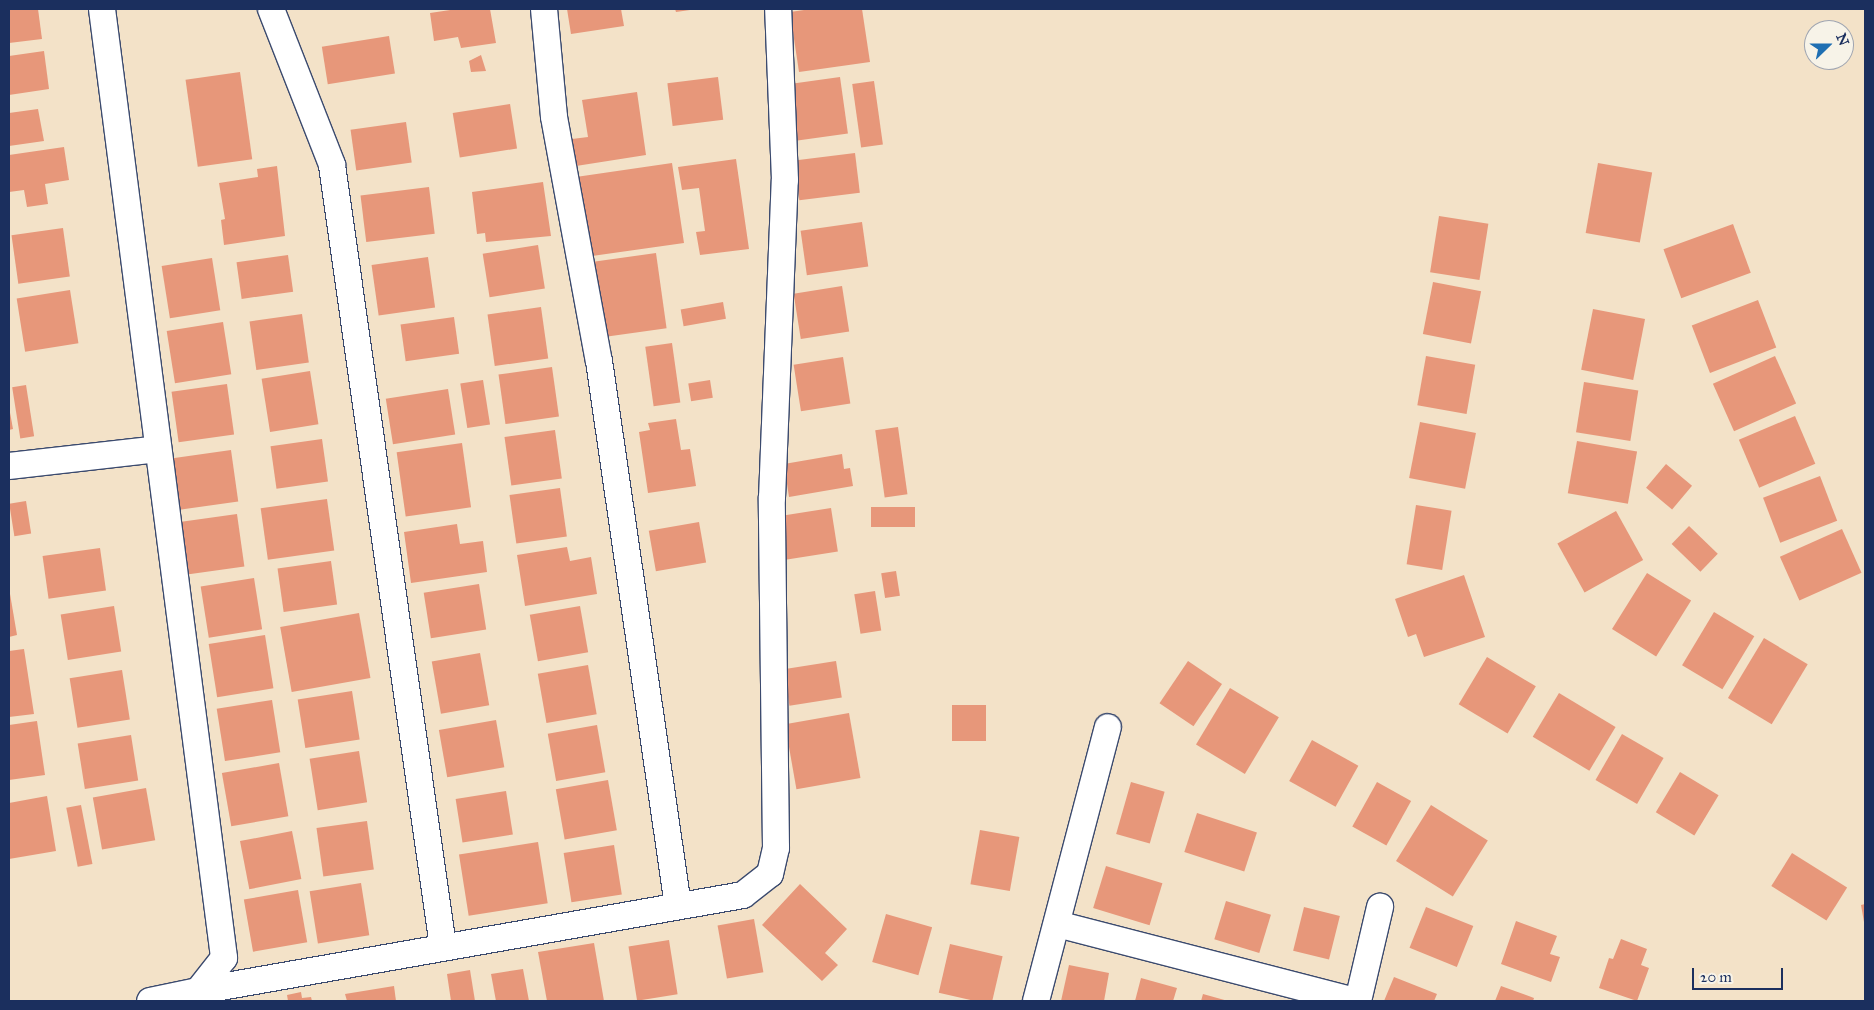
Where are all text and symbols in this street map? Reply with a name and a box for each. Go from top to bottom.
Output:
north arrow [1804,20,1854,70]
text: N [1832,31,1853,48]
scale bar [1694,958,1785,990]
text: 20 m [1700,968,1732,986]

